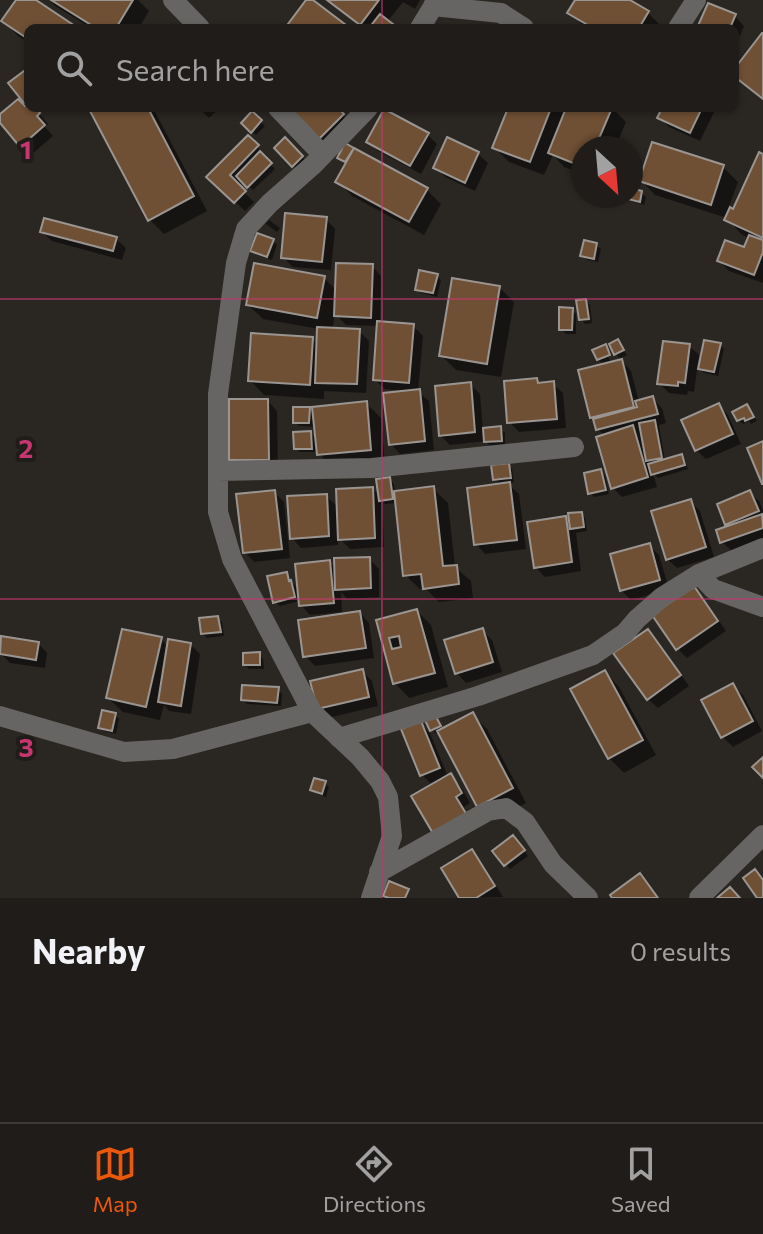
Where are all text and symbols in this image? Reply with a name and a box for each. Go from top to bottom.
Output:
search box [24,24,739,112]
icon: search [52,46,96,90]
text: Search here [116,50,275,87]
text: 1 [20,133,32,164]
north arrow [571,136,643,208]
text: 2 [19,432,33,463]
text: 3 [18,731,34,762]
text: Nearby [32,929,146,971]
text: 0 results [630,935,731,966]
tab: Map [93,1142,138,1217]
tab: Directions [323,1142,426,1217]
tab: Saved [611,1142,670,1217]

